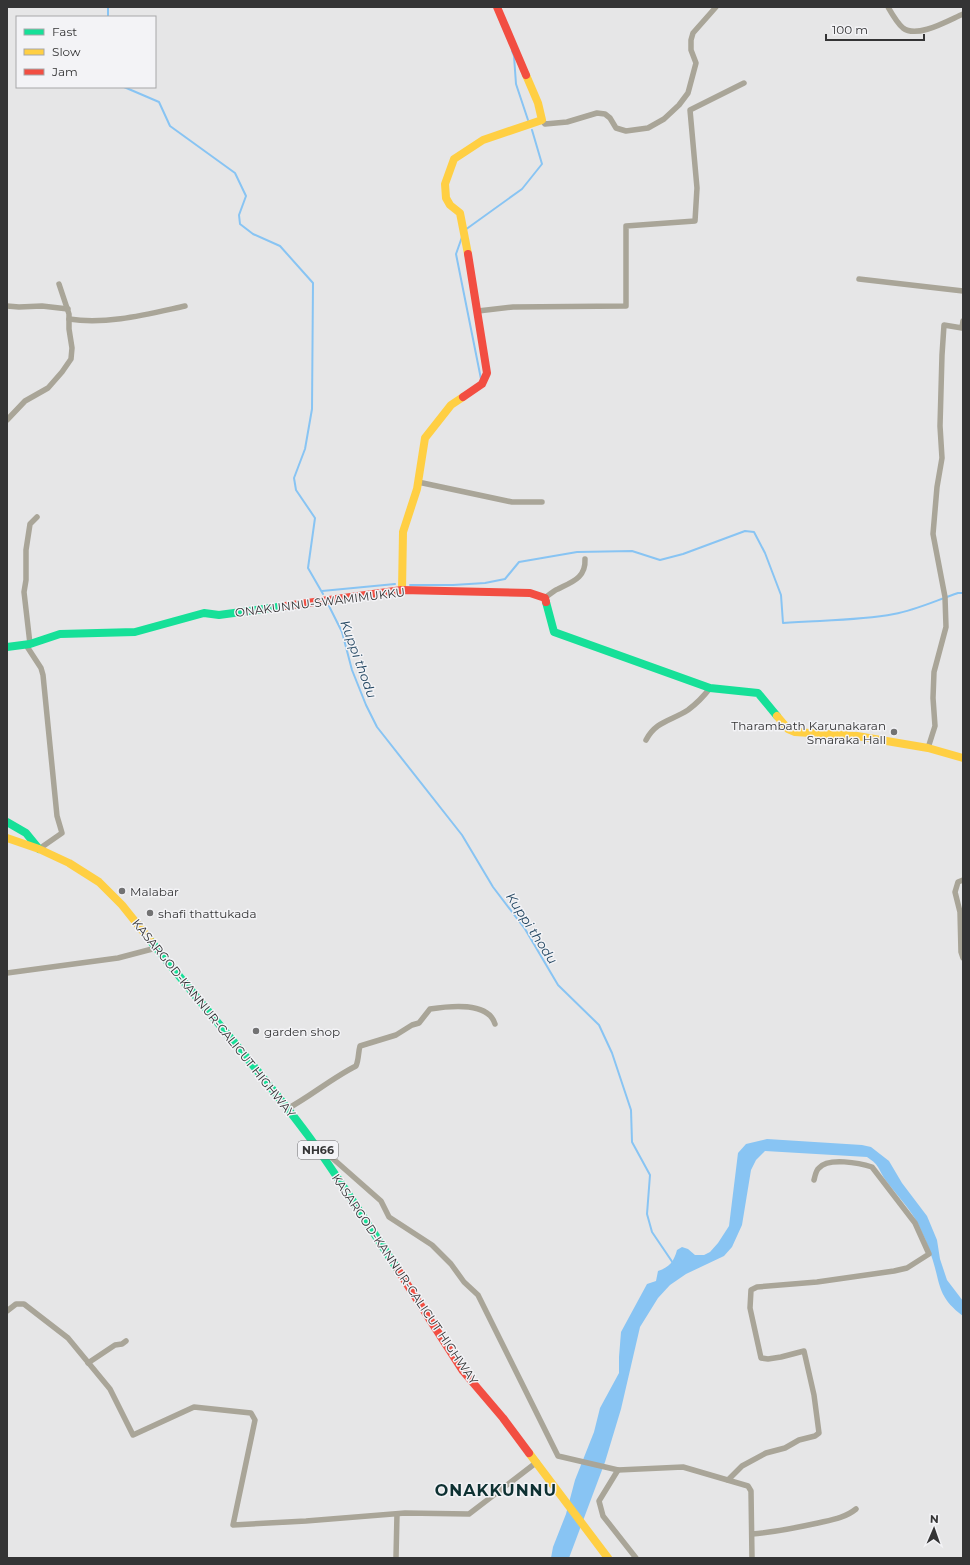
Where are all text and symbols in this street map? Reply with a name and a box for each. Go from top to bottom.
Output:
legend [16,16,156,88]
scale bar [826,16,924,42]
text: 100 m [832,22,868,37]
text: Fast [52,24,77,39]
text: Slow [52,44,81,59]
text: Jam [51,64,78,79]
street label: ONAKUNNU-SWAMIMUKKU [234,584,406,620]
water label: Kuppi thodu [337,618,381,701]
place label: Tharambath Karunakaran Smaraka Hall [731,718,886,747]
marker: Tharambath Karunakaran Smaraka Hall [889,727,899,737]
place label: Malabar [130,884,179,899]
marker: Malabar [117,886,127,896]
water label: Kuppi thodu [503,889,561,967]
place label: shafi thattukada [158,906,257,921]
marker: shafi thattukada [145,908,155,918]
street label: KASARGOD-KANNUR-CALICUT HIGHWAY [129,916,299,1120]
place label: garden shop [264,1024,340,1039]
marker: garden shop [251,1026,261,1036]
road number: NH66 [298,1141,338,1159]
street label: KASARGOD-KANNUR-CALICUT HIGHWAY [329,1171,482,1387]
district label: ONAKKUNNU [435,1481,557,1500]
north arrow [914,1509,954,1549]
text: N [930,1512,939,1526]

